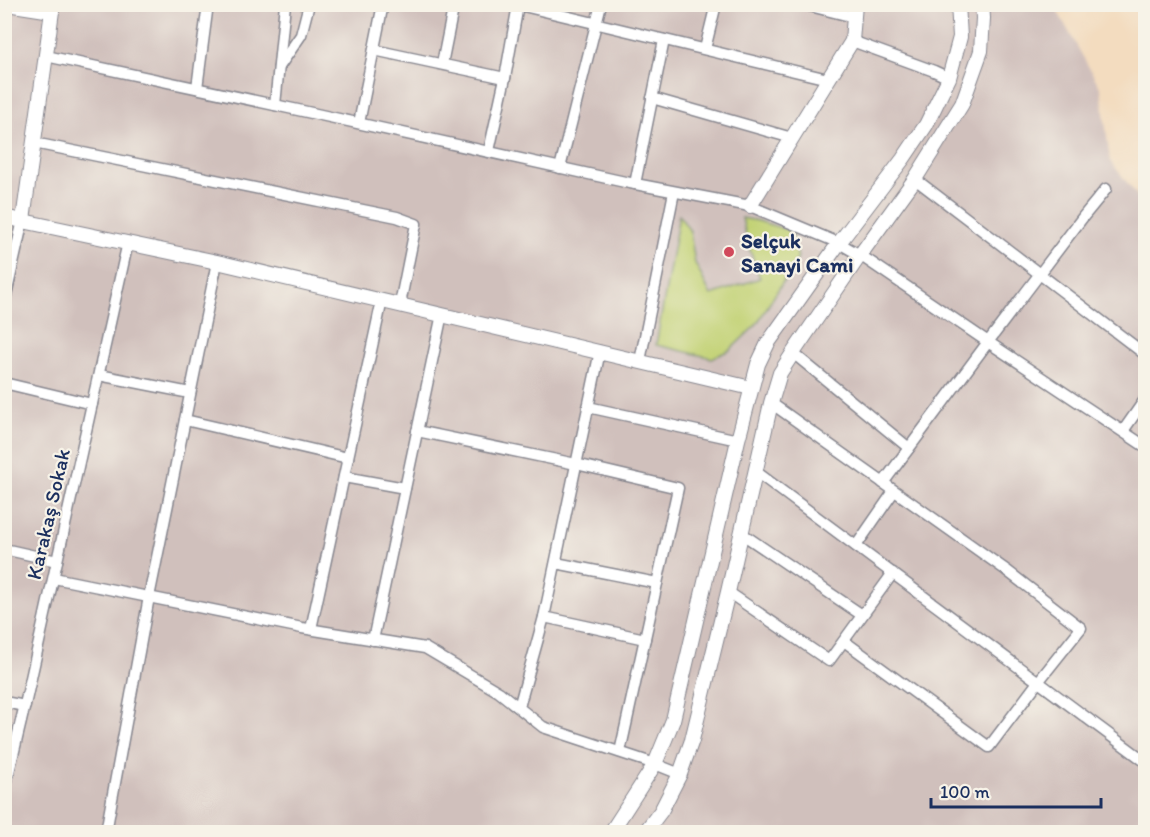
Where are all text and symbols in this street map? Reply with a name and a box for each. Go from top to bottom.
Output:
place label: Selçuk Sanayi Cami [741,228,853,278]
marker: Selçuk Sanayi Cami [722,245,736,259]
street label: Karakaş Sokak [21,446,75,582]
scale bar [931,771,1100,809]
text: 100 m [940,781,990,803]

